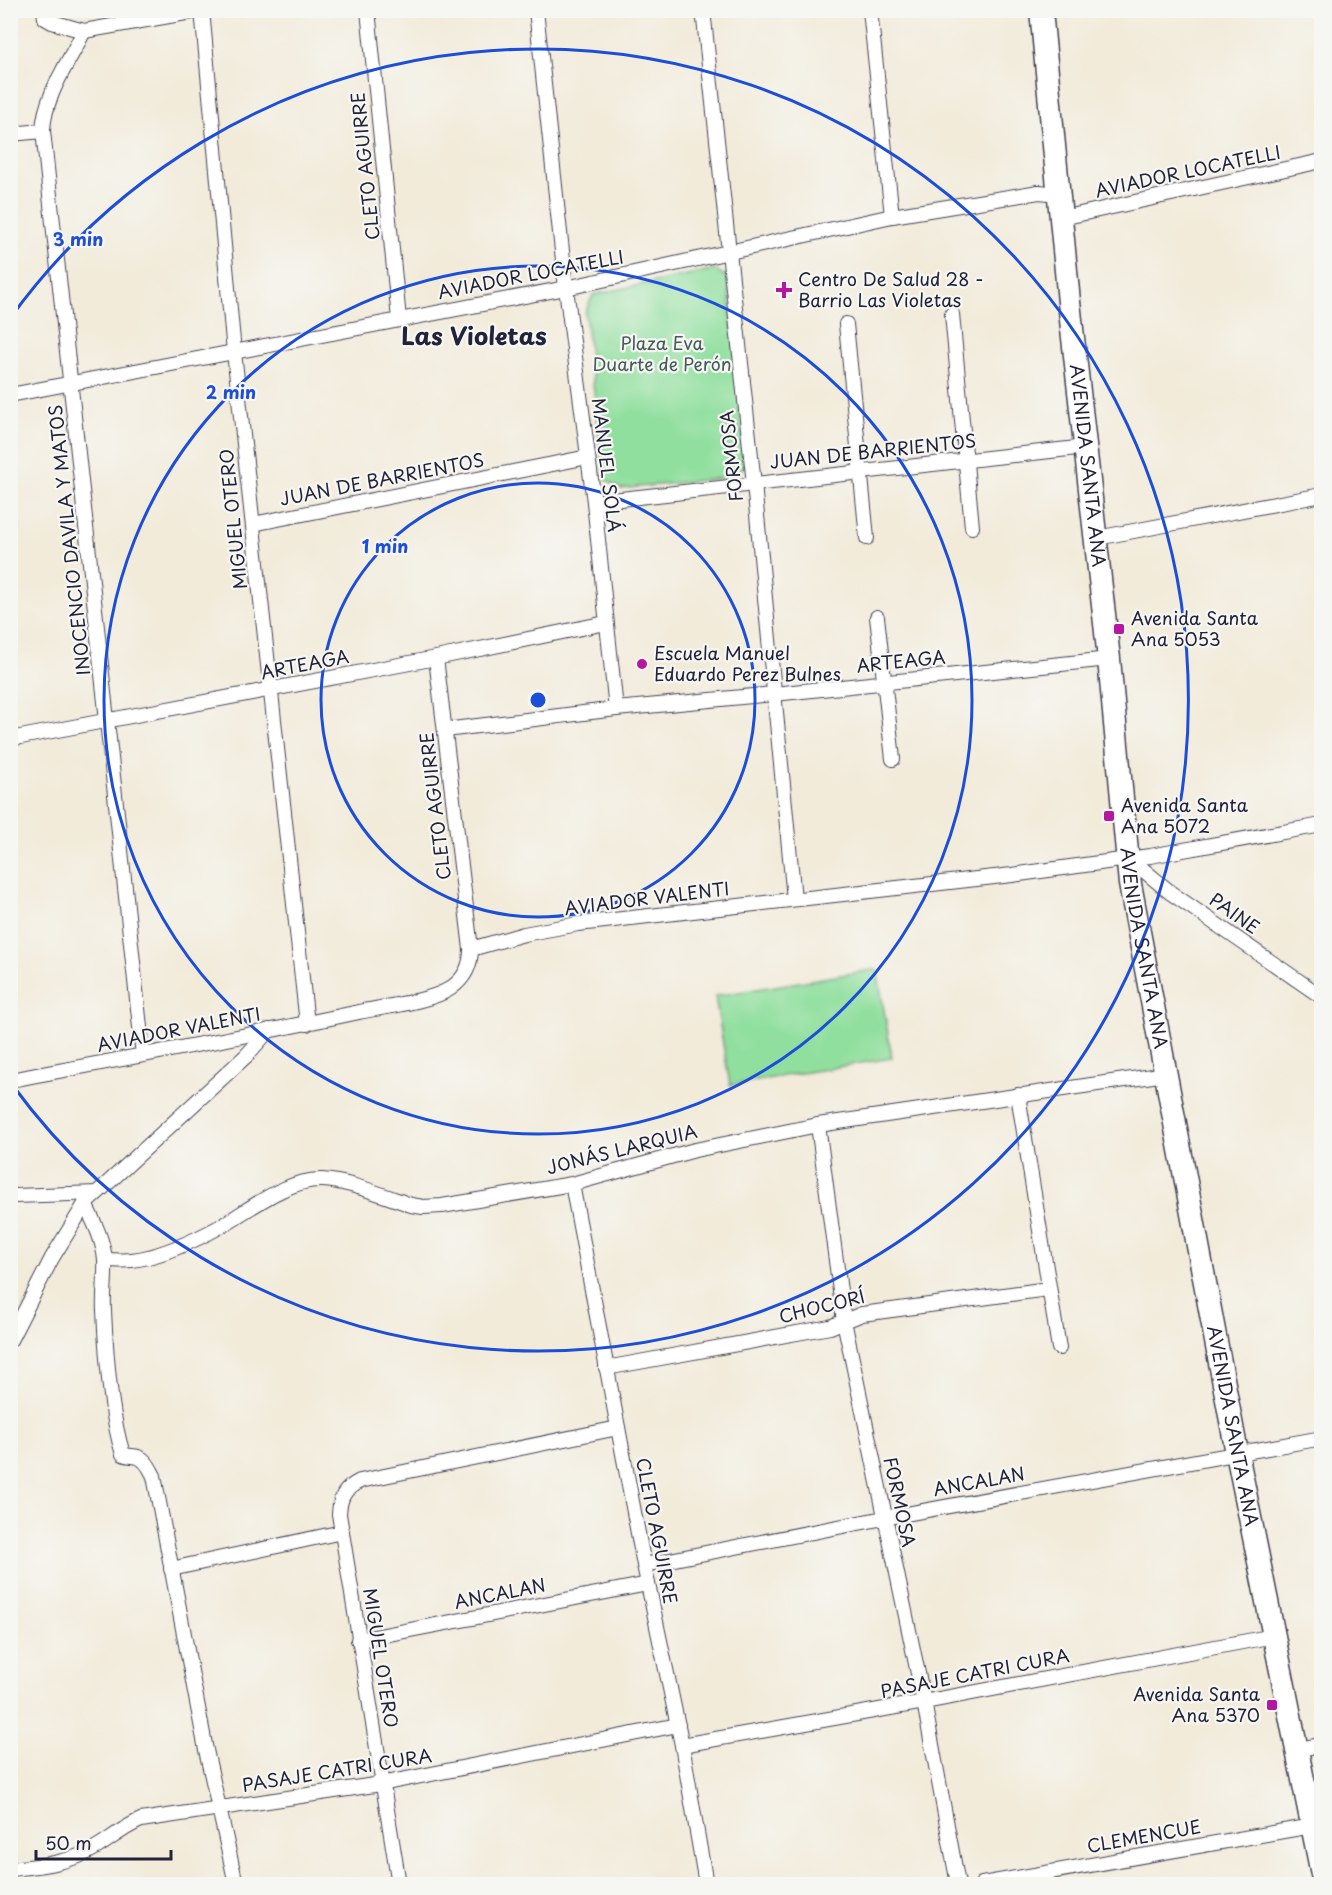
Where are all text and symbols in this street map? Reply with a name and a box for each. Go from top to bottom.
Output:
street label: CLETO AGUIRRE [343,91,386,241]
street label: AVIADOR LOCATELLI [1092,138,1283,203]
text: 3 min [53,225,103,252]
street label: AVIADOR LOCATELLI [435,242,626,305]
place label: Centro De Salud 28 - Barrio Las Violetas [798,265,984,313]
marker: Centro De Salud 28 - Barrio Las Violetas [775,281,793,299]
district label: Las Violetas [401,317,547,353]
park label: Plaza Eva Duarte de Perón [592,329,732,377]
street label: AVENIDA SANTA ANA [1064,363,1114,568]
text: 2 min [206,378,256,405]
street label: MANUEL SOLÁ [586,396,629,534]
street label: INOCENCIO DAVILA Y MATOS [41,403,96,677]
street label: FORMOSA [712,409,749,503]
street label: JUAN DE BARRIENTOS [768,426,977,475]
street label: JUAN DE BARRIENTOS [277,445,486,512]
street label: MIGUEL OTERO [212,448,253,591]
text: 1 min [362,532,408,559]
place label: Avenida Santa Ana 5053 [1131,604,1259,652]
marker: Avenida Santa Ana 5053 [1112,622,1126,636]
place label: Escuela Manuel Eduardo Perez Bulnes [654,639,841,687]
street label: ARTEAGA [258,642,351,685]
street label: ARTEAGA [855,642,947,679]
marker: Escuela Manuel Eduardo Perez Bulnes [635,657,649,671]
centre of rings [528,690,548,710]
street label: CLETO AGUIRRE [412,731,457,882]
place label: Avenida Santa Ana 5072 [1121,791,1249,839]
marker: Avenida Santa Ana 5072 [1102,809,1116,823]
street label: AVENIDA SANTA ANA [1115,846,1176,1051]
street label: AVIADOR VALENTI [563,874,731,921]
street label: PAINE [1204,886,1266,940]
street label: AVIADOR VALENTI [95,999,263,1058]
street label: JONÁS LARQUIA [543,1117,700,1180]
street label: CHOCORÍ [776,1282,868,1329]
street label: AVENIDA SANTA ANA [1201,1323,1266,1528]
street label: FORMOSA [878,1454,923,1549]
street label: CLETO AGUIRRE [630,1455,685,1606]
street label: ANCALAN [931,1459,1027,1502]
street label: ANCALAN [452,1570,548,1615]
street label: MIGUEL OTERO [357,1586,406,1730]
street label: PASAJE CATRI CURA [878,1641,1072,1704]
place label: Avenida Santa Ana 5370 [1133,1680,1261,1728]
marker: Avenida Santa Ana 5370 [1265,1698,1279,1712]
street label: PASAJE CATRI CURA [240,1741,434,1798]
street label: CLEMENCUE [1085,1812,1203,1859]
scale bar [36,1823,171,1861]
text: 50 m [45,1829,92,1856]

